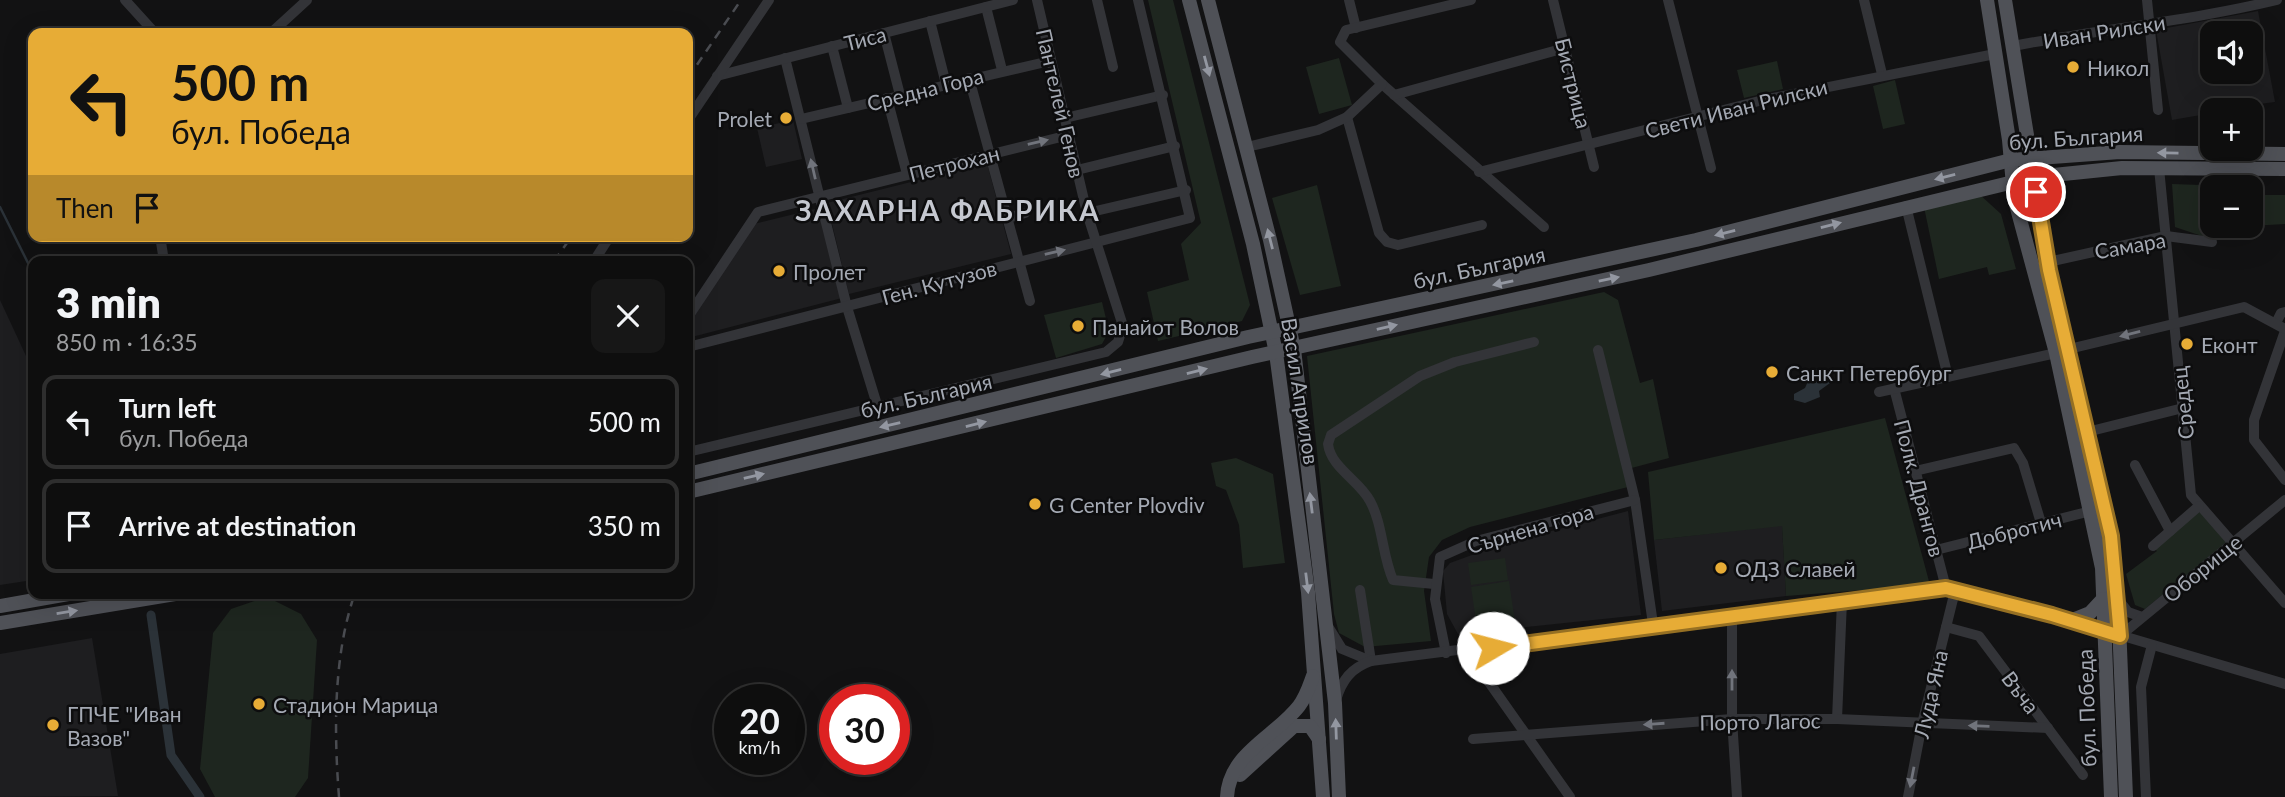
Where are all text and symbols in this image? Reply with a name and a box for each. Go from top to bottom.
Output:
street label: Иван Рилски [2041,9,2167,53]
street label: Тиса [841,21,889,55]
map controls [2200,21,2263,238]
button: sound [2200,21,2263,84]
street label: Пантелей Генов [1032,26,1090,180]
street label: Бистрица [1551,35,1597,131]
text: 500 m [171,53,309,111]
one-way arrow [1202,55,1213,77]
place label: Никол [2087,55,2149,80]
icon: left [56,56,147,147]
marker: Никол [2065,59,2081,75]
street label: Средна Гора [864,62,986,116]
street label: Свети Иван Рилски [1642,73,1830,143]
button: + [2200,98,2263,161]
place label: Prolet [717,106,772,131]
marker: Prolet [778,110,794,126]
text: бул. Победа [171,112,351,151]
street label: бул. България [2008,120,2144,154]
one-way arrow [1028,136,1050,147]
street label: Петрохан [906,140,1002,186]
one-way arrow [2157,147,2179,159]
one-way arrow [807,158,818,180]
pin [2006,162,2066,222]
one-way arrow [1934,171,1956,182]
icon: arrive [2017,173,2055,211]
button: − [2200,175,2263,238]
icon: arrive [128,189,166,227]
text: Then [56,192,114,224]
district label: ЗАХАРНА ФАБРИКА [795,193,1101,227]
one-way arrow [1820,219,1842,230]
street label: Самара [2092,226,2168,264]
one-way arrow [1264,228,1275,250]
one-way arrow [1714,228,1736,239]
street label: бул. България [1411,241,1547,293]
one-way arrow [1044,246,1066,257]
street label: Ген. Кутузов [879,255,999,309]
place label: Пролет [793,259,866,284]
marker: Пролет [771,263,787,279]
one-way arrow [1598,273,1620,284]
text: 3 min [56,277,161,327]
one-way arrow [1492,278,1514,289]
button: close [591,279,665,353]
place label: Панайот Волов [1092,314,1239,339]
street label: Васил Априлов [1277,316,1325,466]
marker: Панайот Волов [1070,318,1086,334]
one-way arrow [1376,322,1398,333]
text: 850 m · 16:35 [56,328,198,356]
one-way arrow [2119,329,2141,340]
place label: Еконт [2201,332,2258,357]
marker: Еконт [2179,336,2195,352]
place label: Санкт Петербург [1786,360,1952,385]
marker: Санкт Петербург [1764,364,1780,380]
one-way arrow [1186,365,1208,376]
street label: Средец [2166,365,2198,441]
one-way arrow [1100,367,1122,378]
street label: бул. България [858,368,994,422]
text: Turn left [119,392,216,424]
icon: left [60,403,98,441]
text: 500 m [588,406,661,438]
street label: Полк. Дрангов [1890,417,1950,559]
one-way arrow [965,418,987,429]
one-way arrow [879,420,901,431]
text: бул. Победа [119,424,248,452]
one-way arrow [743,470,765,481]
place label: G Center Plovdiv [1049,492,1205,517]
one-way arrow [1306,492,1317,514]
marker: G Center Plovdiv [1027,496,1043,512]
street label: Сърнена гора [1464,498,1596,558]
street label: Добротич [1964,506,2064,554]
icon: arrive [60,507,98,545]
text: Arrive at destination [119,510,356,542]
text: 350 m [588,510,661,542]
street label: Оборище [2158,529,2246,607]
place label: ОДЗ Славей [1735,556,1856,581]
marker: ОДЗ Славей [1713,560,1729,576]
one-way arrow [1301,572,1312,594]
one-way arrow [56,606,78,617]
position arrow [1456,611,1530,685]
street label: Луда Яна [1908,647,1952,741]
street label: бул. Победа [2071,649,2101,767]
street label: Въча [1997,666,2045,718]
one-way arrow [1726,669,1738,691]
speed limit sign: 30 [819,684,910,775]
place label: Стадион Марица [273,692,438,717]
marker: Стадион Марица [251,696,267,712]
text: 20 [739,699,780,741]
place label: ГПЧЕ "Иван Вазов" [67,701,181,750]
street label: Порто Лагос [1699,707,1821,735]
marker: ГПЧЕ "Иван Вазов" [45,717,61,733]
one-way arrow [1330,718,1341,740]
one-way arrow [1643,719,1665,730]
one-way arrow [1968,721,1990,732]
text: km/h [738,736,781,758]
one-way arrow [1906,766,1917,788]

